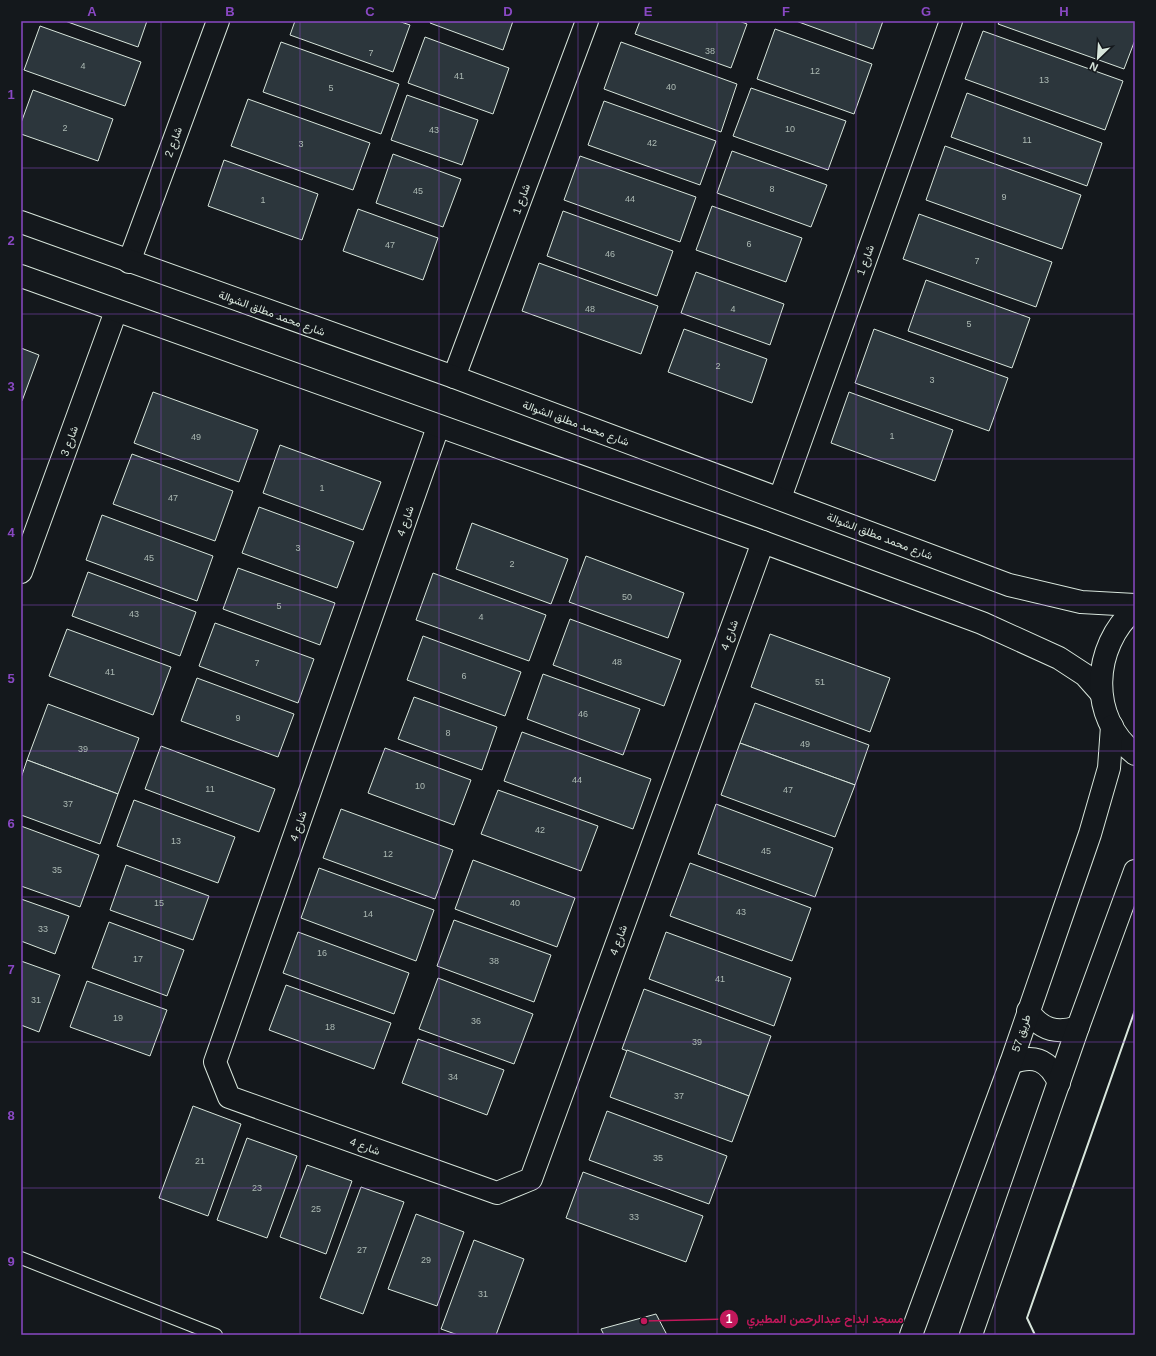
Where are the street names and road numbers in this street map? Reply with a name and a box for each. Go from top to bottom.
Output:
street label: شارع 2 [162,125,186,159]
street label: شارع 1 [510,182,534,216]
street label: شارع 1 [854,243,878,277]
street label: شارع محمد مطلق الشوالة [216,288,327,340]
street label: شارع محمد مطلق الشوالة [520,398,631,450]
street label: شارع 3 [58,424,82,458]
street label: شارع 4 [394,504,418,538]
street label: شارع محمد مطلق الشوالة [825,510,935,564]
street label: شارع 4 [718,618,742,652]
street label: شارع 4 [287,809,311,843]
street label: شارع 4 [607,923,631,957]
street label: طريق 57 [1009,1013,1034,1054]
street label: شارع 4 [348,1135,382,1159]

